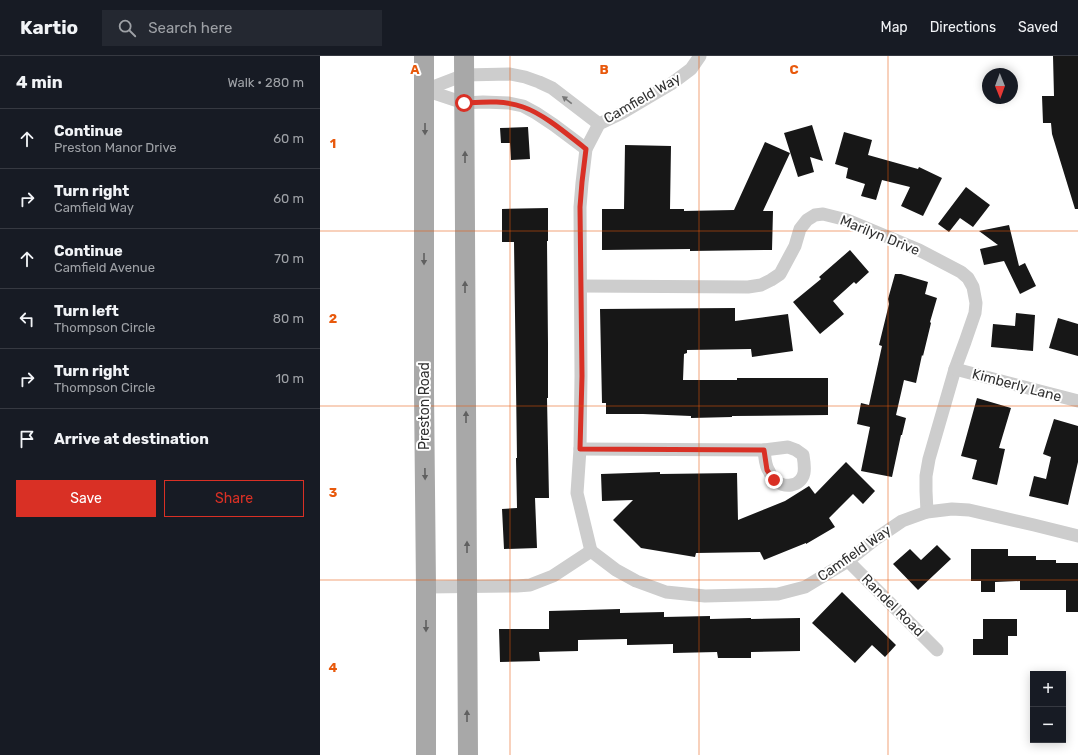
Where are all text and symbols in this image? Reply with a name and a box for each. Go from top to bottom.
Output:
search box [102,10,382,46]
text: Kartio [20,16,78,39]
icon: search [116,17,138,39]
text: Search here [148,19,232,37]
text: Map [881,19,908,36]
text: Directions [930,19,996,36]
text: Saved [1018,19,1058,36]
text: A [410,62,420,77]
text: B [599,62,609,77]
text: C [789,62,799,77]
north arrow [982,68,1018,104]
street label: Camfield Way [601,69,684,127]
text: 4 min [16,72,63,92]
text: Walk · 280 m [227,75,304,90]
route start [455,94,473,112]
one-way arrow [562,96,573,104]
text: Continue [54,122,123,140]
one-way arrow [422,123,428,136]
icon: ahead [16,128,38,150]
text: 60 m [273,131,304,146]
text: 1 [330,136,336,151]
text: Preston Manor Drive [54,140,177,155]
one-way arrow [462,150,468,163]
text: Turn right [54,182,129,200]
icon: right [16,188,38,210]
text: 60 m [273,191,304,206]
text: Camfield Way [54,200,134,215]
street label: Marilyn Drive [838,212,922,259]
text: Continue [54,242,123,260]
icon: ahead [16,248,38,270]
text: 70 m [274,251,304,266]
one-way arrow [421,253,427,266]
text: Camfield Avenue [54,260,155,275]
one-way arrow [462,280,468,293]
text: Turn left [54,302,119,320]
icon: left [16,308,38,330]
text: 80 m [273,311,304,326]
text: 2 [329,311,337,326]
text: Thompson Circle [54,320,155,335]
text: Turn right [54,362,129,380]
street label: Preston Road [416,362,433,450]
street label: Kimberly Lane [970,365,1064,406]
icon: right [16,368,38,390]
text: 10 m [275,371,304,386]
text: Thompson Circle [54,380,155,395]
one-way arrow [463,410,469,423]
icon: arrive [16,428,38,450]
text: Arrive at destination [54,430,209,448]
one-way arrow [422,468,428,481]
route end [765,471,783,489]
button: Save [16,480,156,517]
button: Share [164,480,304,517]
text: 3 [329,485,338,500]
street label: Camfield Way [814,522,895,585]
one-way arrow [464,540,470,553]
street label: Randel Road [858,571,927,640]
one-way arrow [423,620,429,633]
text: 4 [329,660,338,675]
map controls [1030,671,1066,743]
button: + [1030,671,1066,707]
button: − [1030,707,1066,743]
one-way arrow [464,709,470,722]

